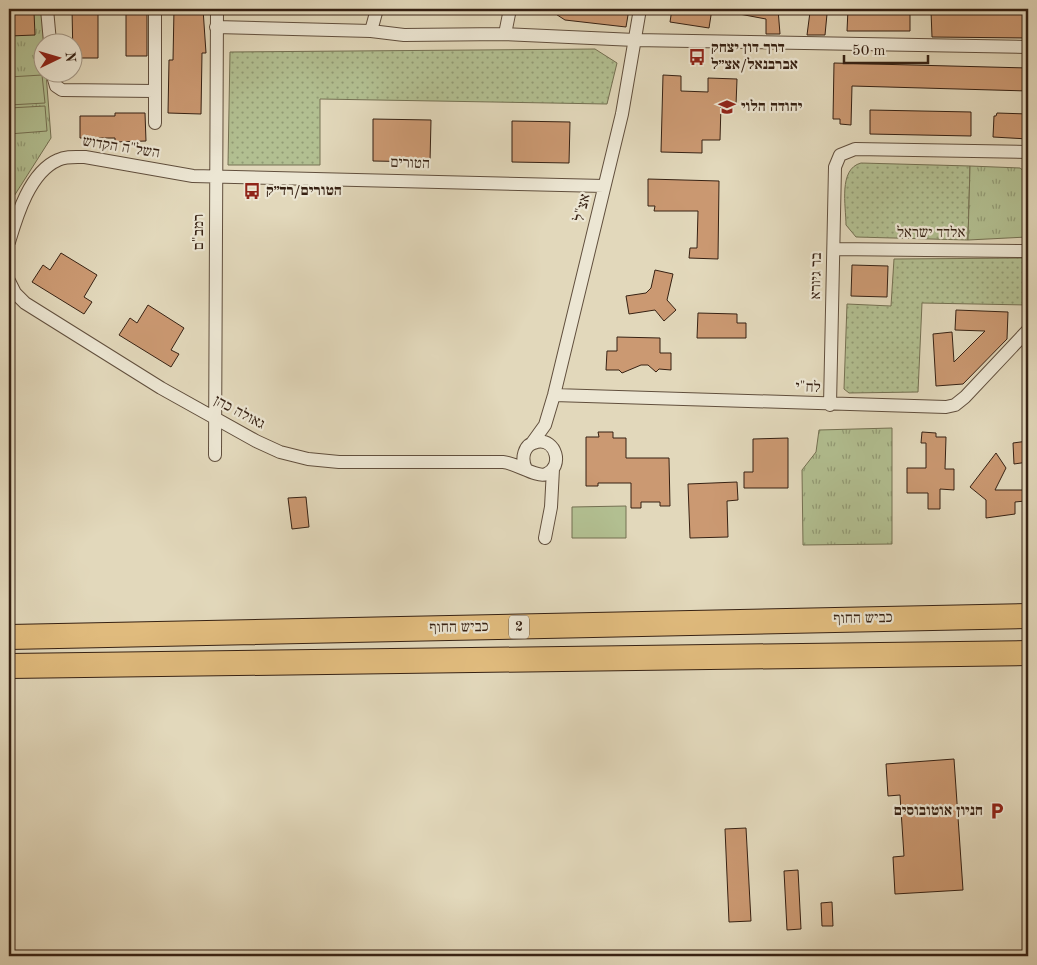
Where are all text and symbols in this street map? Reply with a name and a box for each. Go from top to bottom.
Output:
north arrow [32,32,82,82]
scale bar [844,32,928,64]
place label: דרך דון יצחק אברבנאל/אצ״ל [711,41,798,73]
text: 50 m [852,44,886,59]
bus stop icon: דרך דון יצחק אברבנאל/אצ״ל [687,47,707,67]
text: N [63,51,77,63]
school or university icon: יהודה הלוי [717,97,737,117]
place label: יהודה הלוי [741,99,803,115]
street label: השל"ה הקדוש [81,134,161,162]
street label: הטורים [390,156,430,172]
bus stop icon: הטורים/רד״ק [242,181,262,201]
place label: הטורים/רד״ק [266,184,342,199]
street label: אצ"ל [571,192,594,224]
street label: רמב"ם [192,214,207,250]
street label: אלדד ישראל [897,225,965,241]
street label: בר גיורא [809,252,825,300]
street label: לח"י [795,379,821,396]
street label: גאולה כהן [211,393,267,433]
street label: כביש החוף [833,611,893,627]
road number: 2 [509,616,529,638]
street label: כביש החוף [429,620,489,636]
parking icon: חניון אוטובוסים [987,801,1007,821]
place label: חניון אוטובוסים [894,804,983,819]

